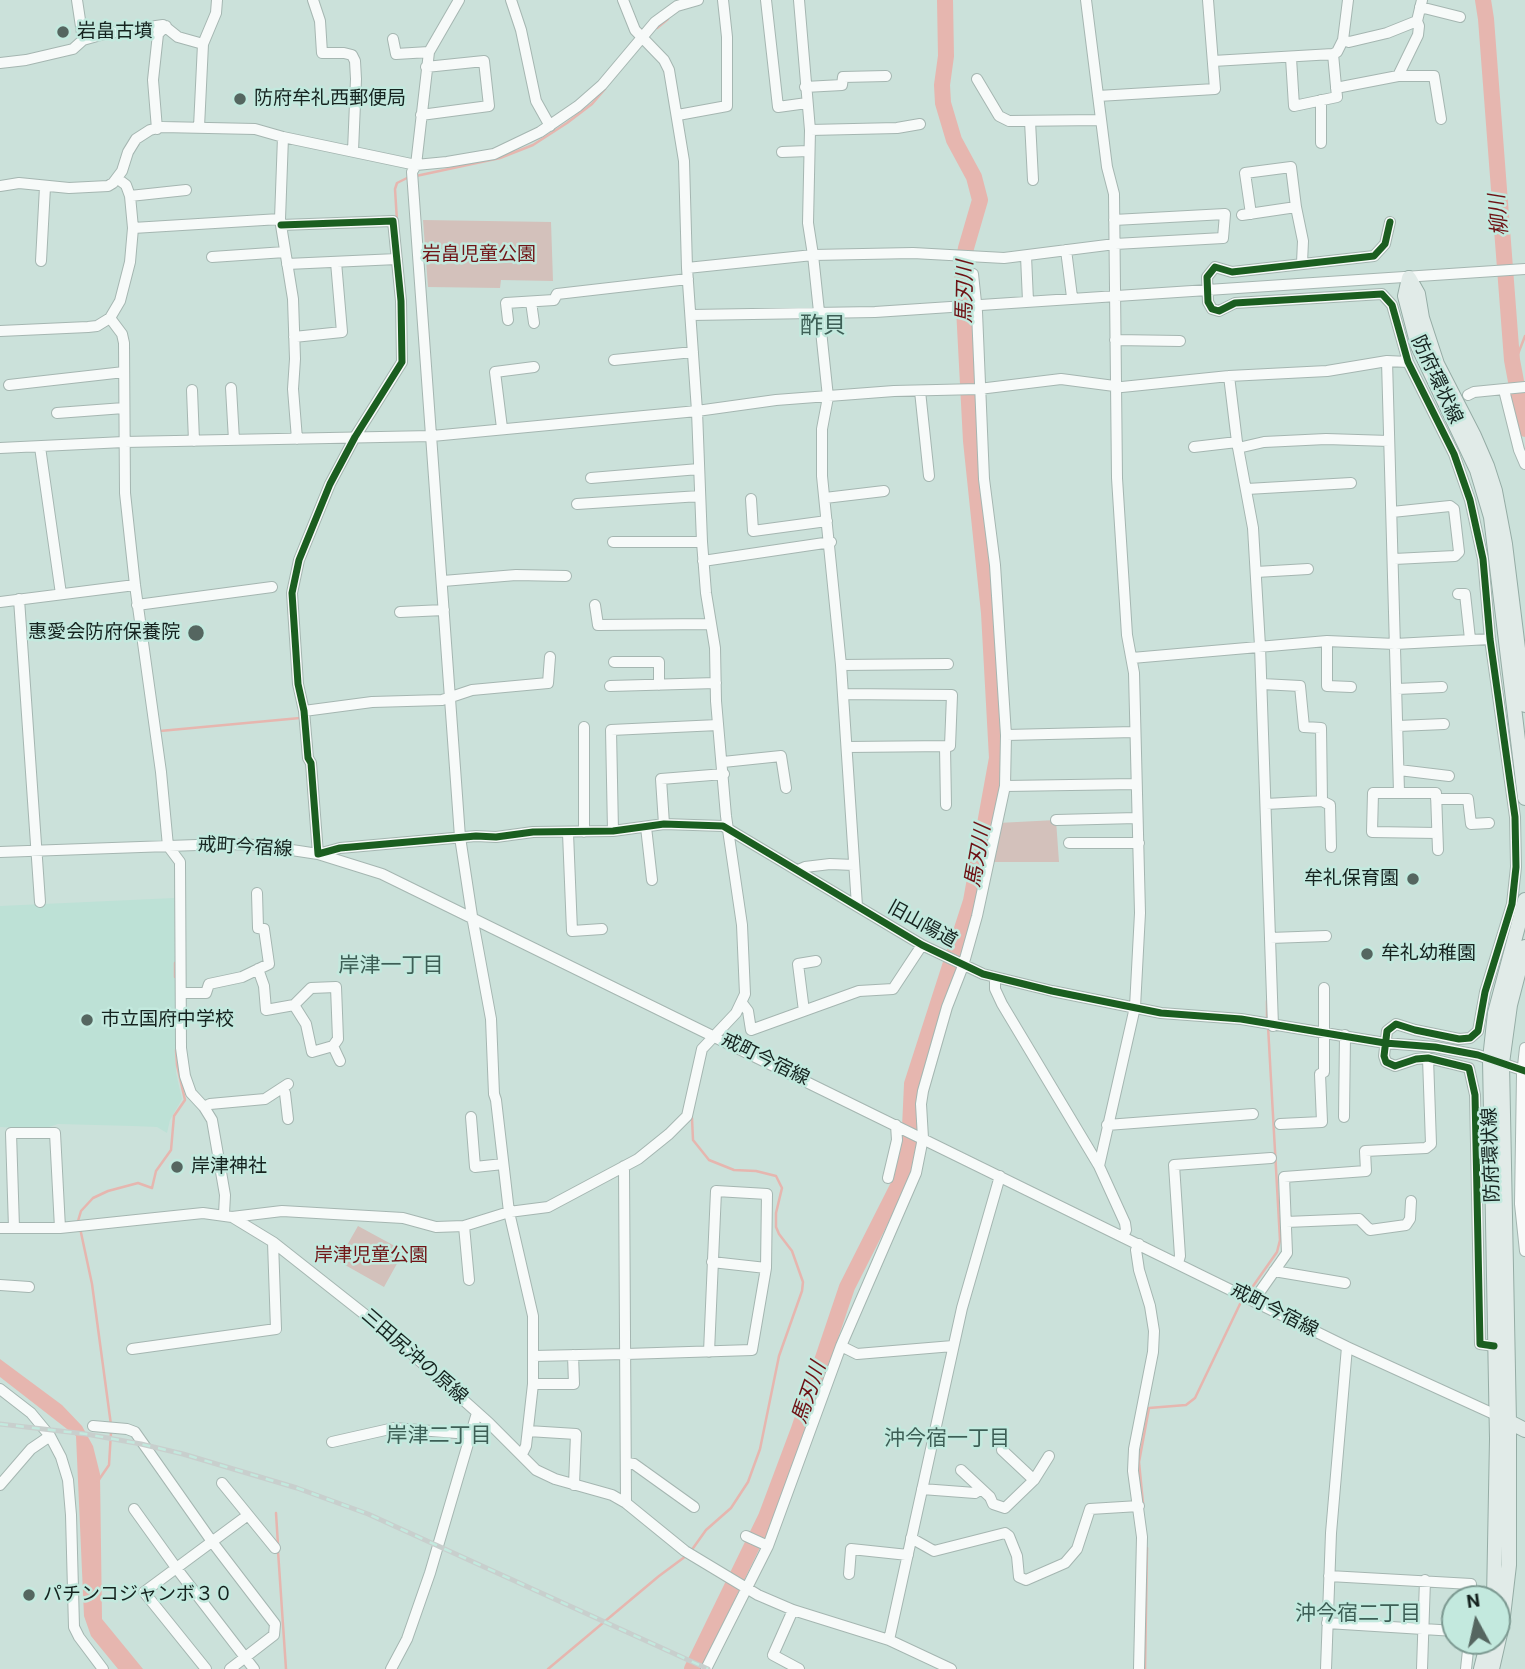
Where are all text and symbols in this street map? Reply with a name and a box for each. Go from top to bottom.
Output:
place label: 岩畠古墳 [77,21,153,43]
marker: 岩畠古墳 [55,24,71,40]
place label: 防府牟礼西郵便局 [254,88,406,110]
marker: 防府牟礼西郵便局 [232,91,248,107]
water label: 柳川 [1486,193,1514,237]
park label: 岩畠児童公園 [422,244,536,266]
water label: 馬刃川 [953,260,979,324]
district label: 酢貝 [800,313,846,341]
street label: 防府環状線 [1406,332,1466,428]
place label: 惠愛会防府保養院 [28,622,180,644]
marker: 惠愛会防府保養院 [186,623,206,643]
water label: 馬刃川 [961,823,997,889]
street label: 戒町今宿線 [197,834,293,862]
place label: 牟礼保育園 [1304,868,1399,890]
marker: 牟礼保育園 [1405,871,1421,887]
street label: 旧山陽道 [883,897,961,953]
place label: 牟礼幼稚園 [1381,943,1476,965]
marker: 牟礼幼稚園 [1359,946,1375,962]
district label: 岸津一丁目 [339,954,443,980]
place label: 市立国府中学校 [101,1009,234,1031]
marker: 市立国府中学校 [79,1012,95,1028]
street label: 戒町今宿線 [717,1029,813,1091]
street label: 防府環状線 [1479,1107,1505,1203]
place label: 岸津神社 [191,1156,267,1178]
marker: 岸津神社 [169,1159,185,1175]
park label: 岸津児童公園 [314,1245,428,1267]
street label: 戒町今宿線 [1227,1279,1321,1343]
street label: 三田尻沖の原線 [356,1305,472,1409]
water label: 馬刃川 [788,1359,832,1427]
district label: 岸津二丁目 [387,1424,491,1450]
district label: 沖今宿一丁目 [884,1427,1010,1453]
place label: パチンコジャンボ３０ [43,1584,233,1606]
north arrow [1441,1585,1511,1655]
marker: パチンコジャンボ３０ [21,1587,37,1603]
text: N [1465,1588,1482,1613]
district label: 沖今宿二丁目 [1295,1602,1421,1628]

